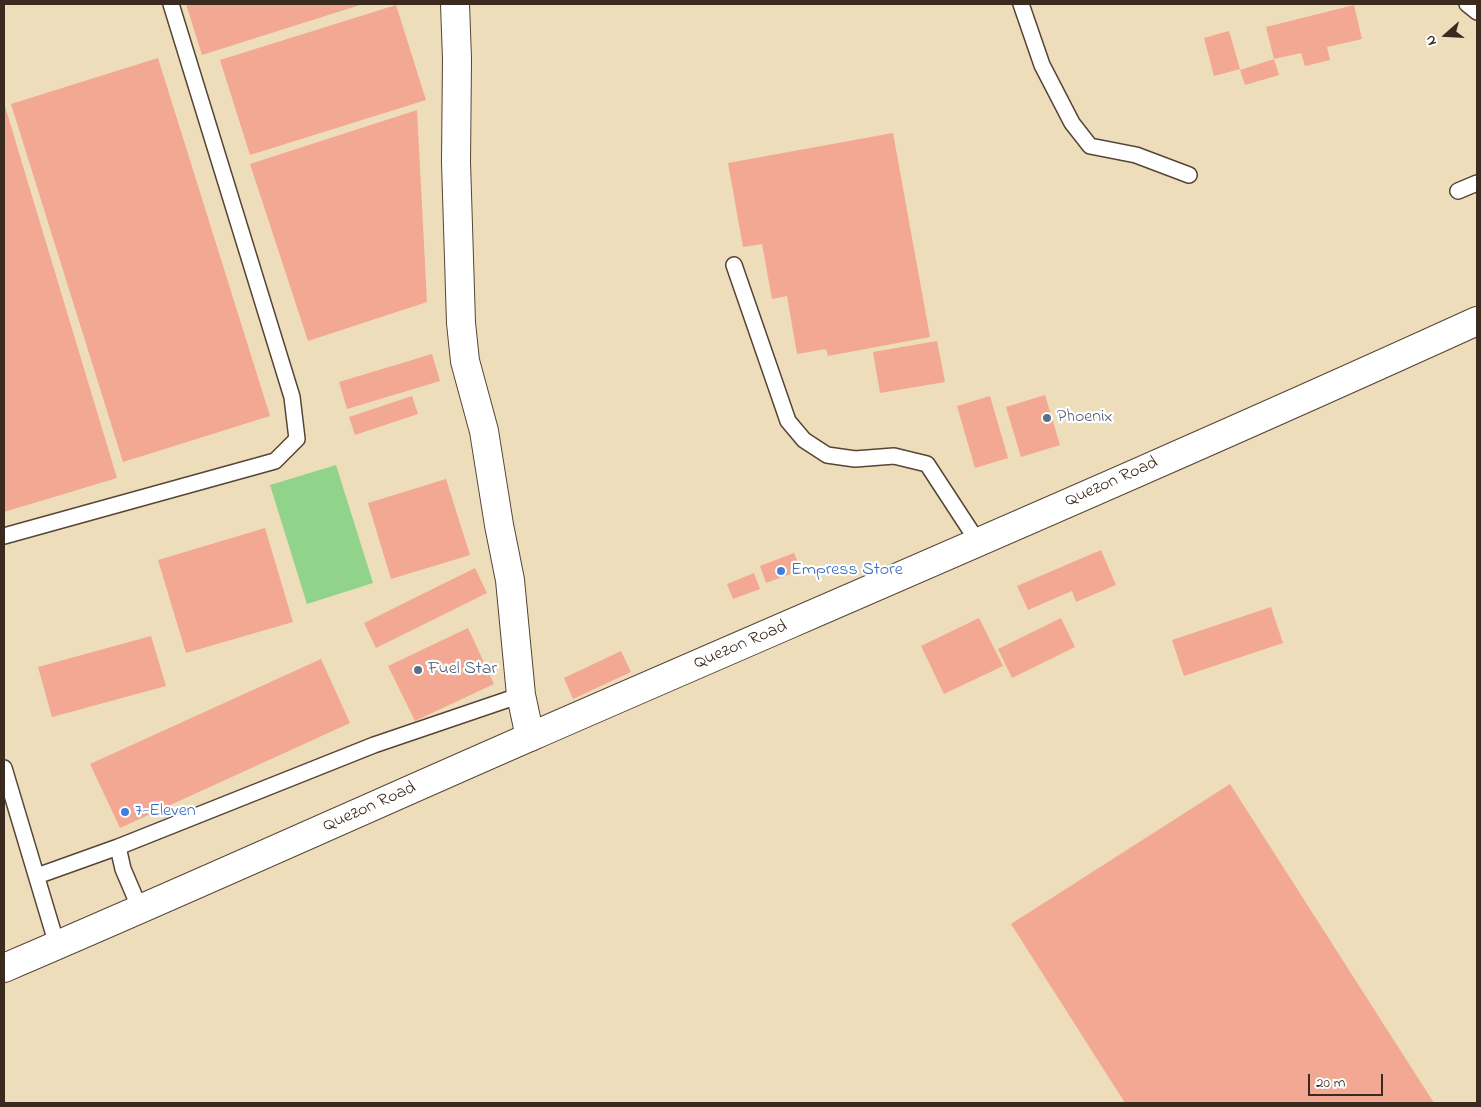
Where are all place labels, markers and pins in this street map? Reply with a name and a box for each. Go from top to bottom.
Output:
place label: Phoenix [1057,407,1112,429]
marker: Phoenix [1041,412,1053,424]
place label: Empress Store [791,560,903,582]
marker: Empress Store [775,565,787,577]
place label: Fuel Star [428,659,497,681]
marker: Fuel Star [412,664,424,676]
place label: 7-Eleven [135,801,196,823]
marker: 7-Eleven [119,806,131,818]

